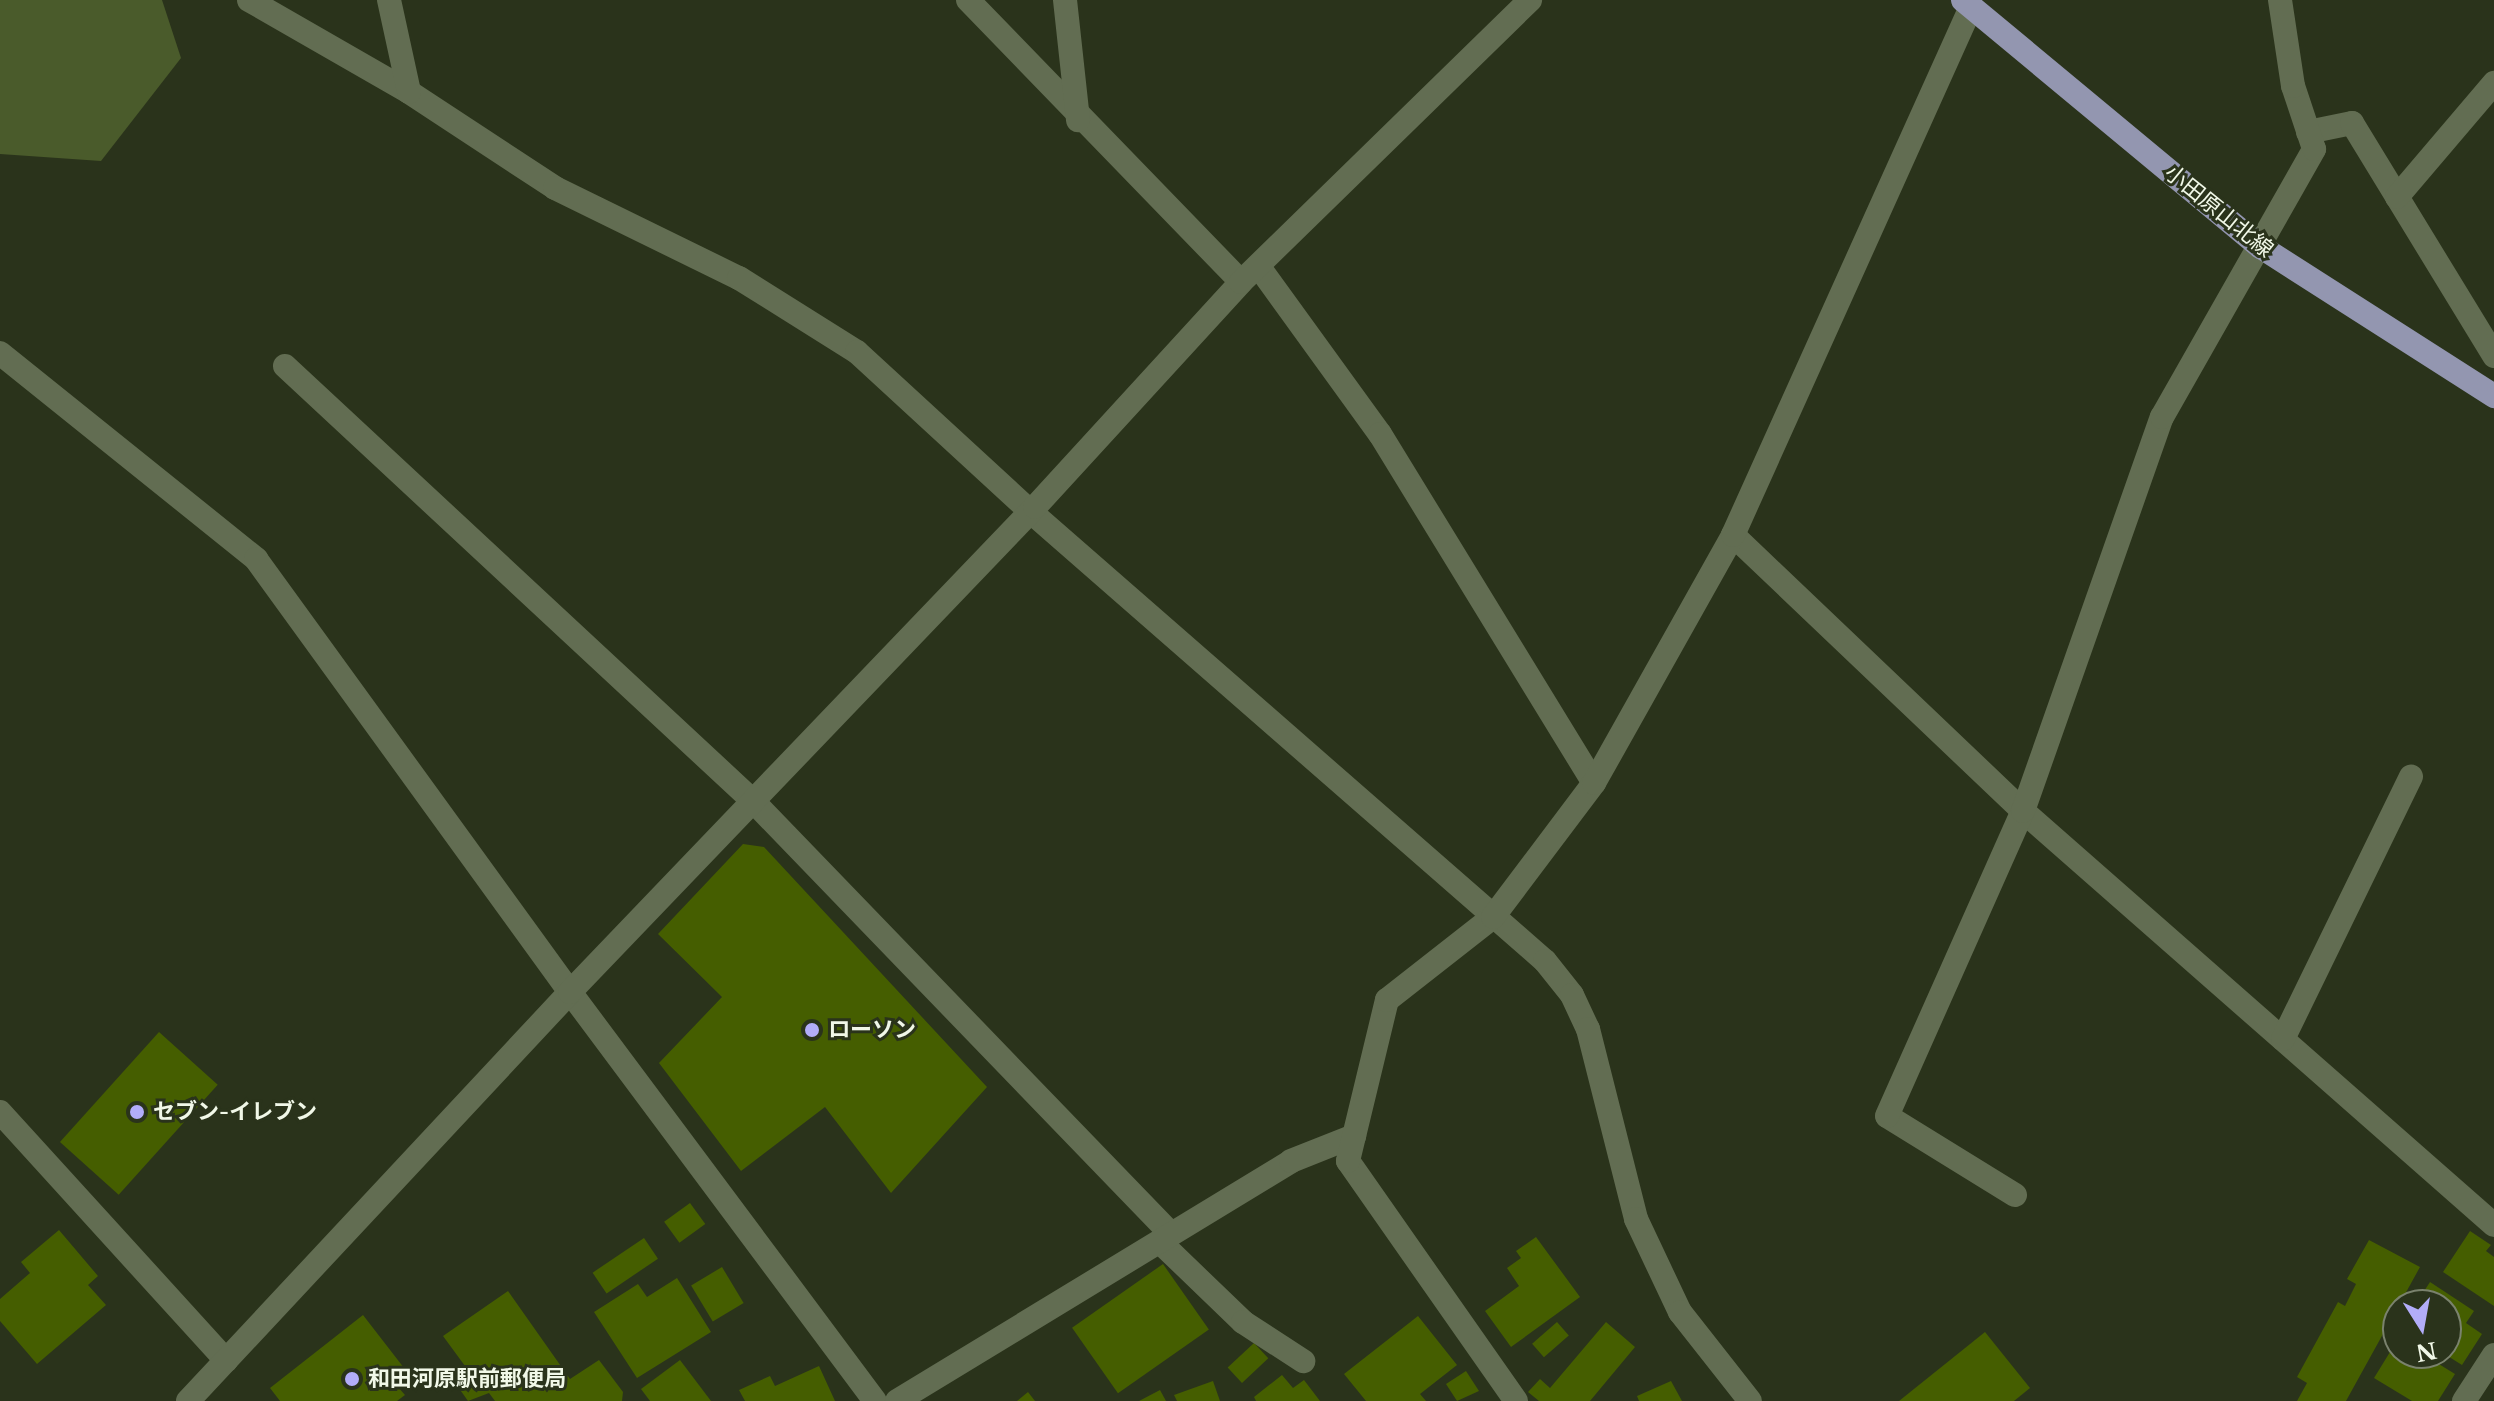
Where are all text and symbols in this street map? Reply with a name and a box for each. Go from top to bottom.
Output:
street label: 小田原山北線 [2159,159,2279,263]
place label: ローソン [828,1017,916,1043]
marker: ローソン [803,1021,821,1039]
place label: セブン-イレブン [153,1099,317,1125]
marker: セブン-イレブン [128,1103,146,1121]
north arrow [2382,1289,2462,1369]
text: N [2414,1336,2439,1366]
place label: 和田河原駅前郵便局 [368,1366,566,1392]
marker: 和田河原駅前郵便局 [343,1370,361,1388]

